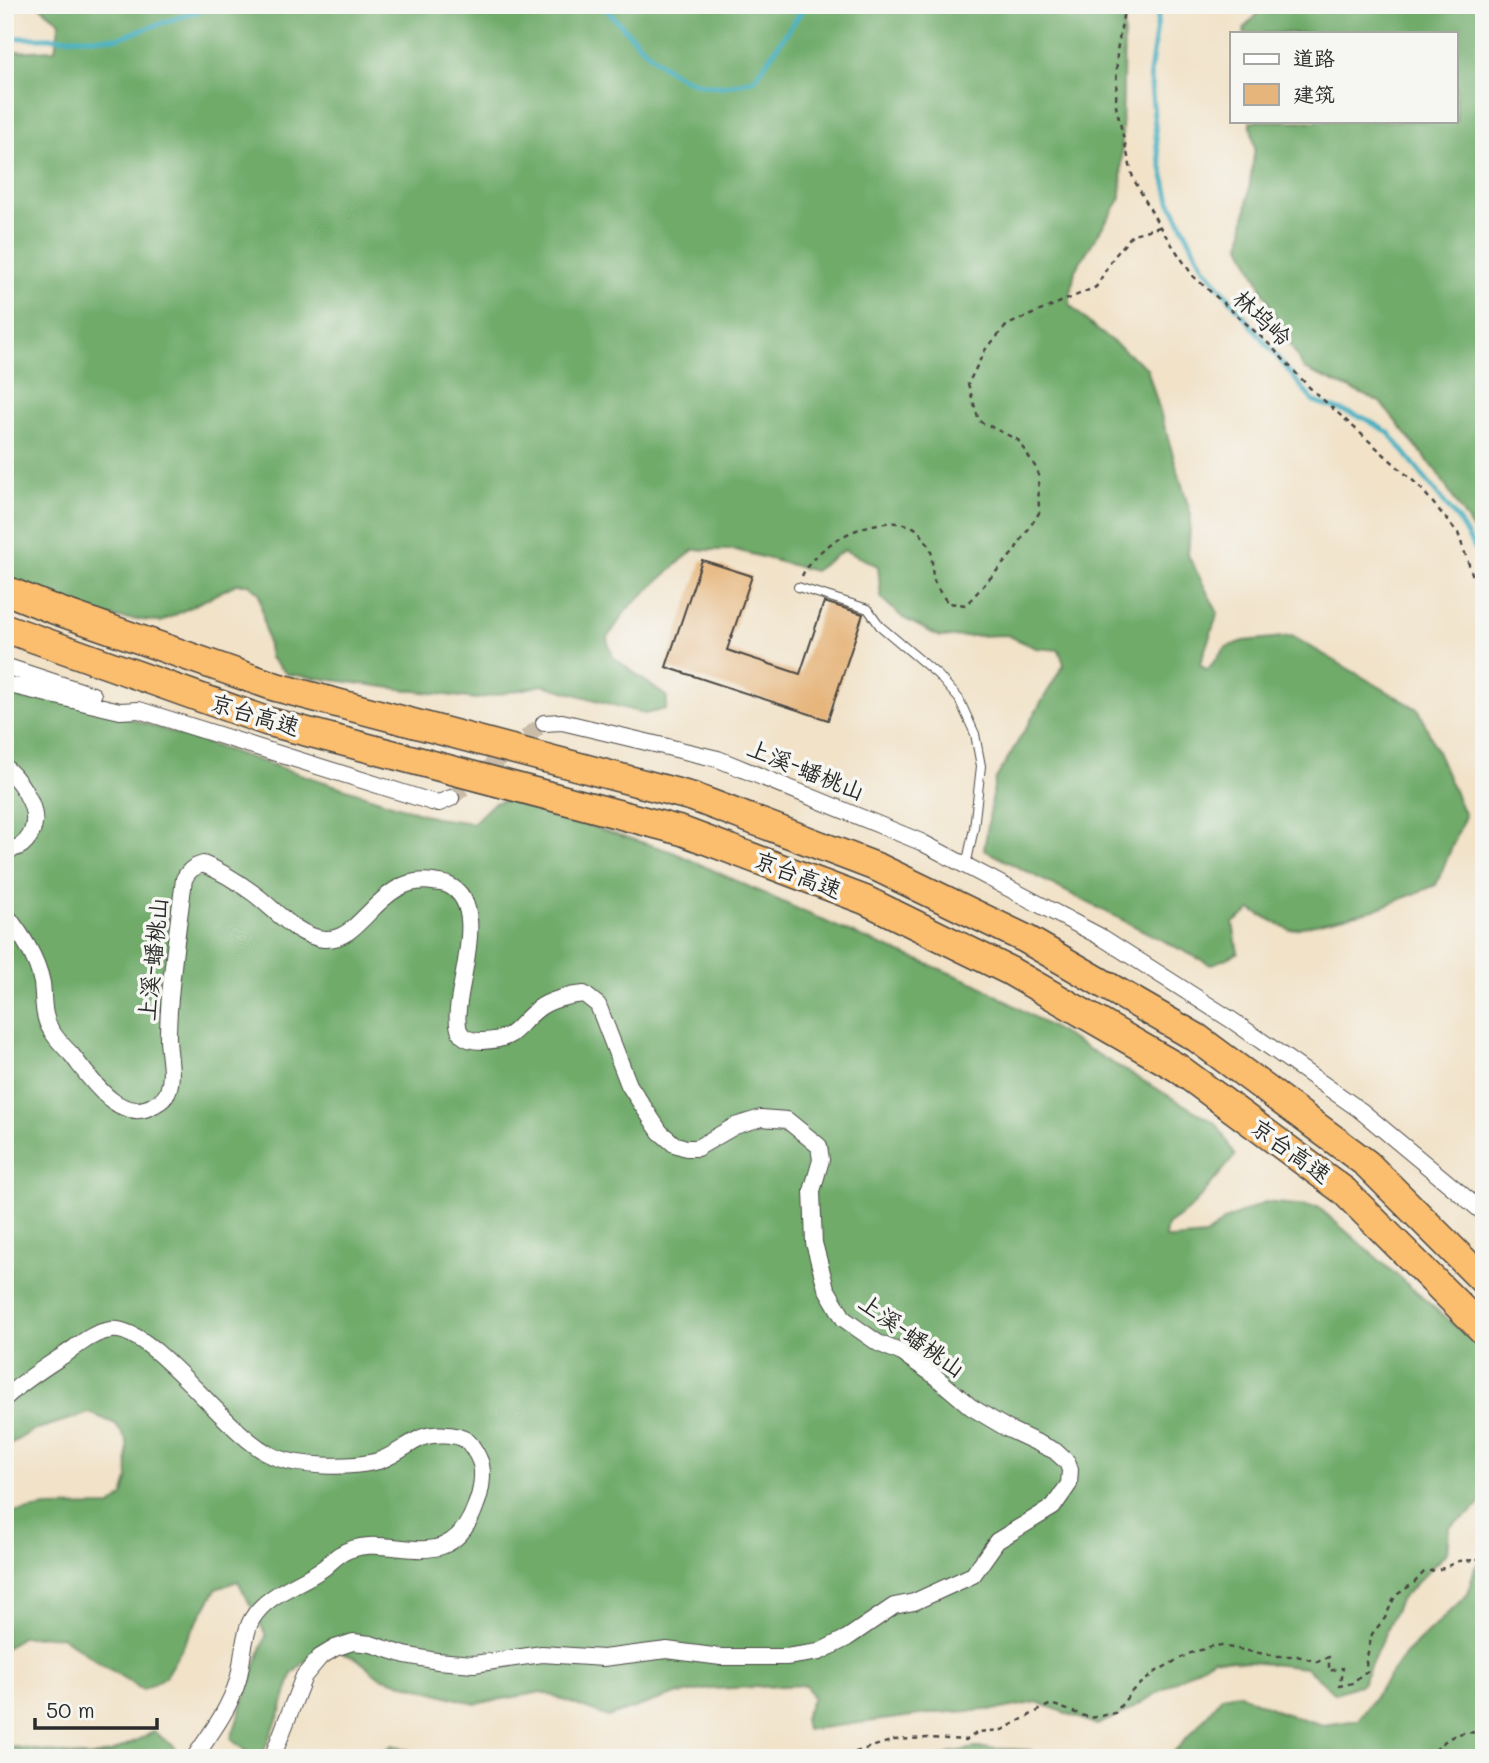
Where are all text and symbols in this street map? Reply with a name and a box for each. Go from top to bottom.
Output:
legend [1230,32,1458,122]
text: 道路 [1293,44,1335,71]
text: 建筑 [1293,80,1335,107]
street label: 林坞岭 [1227,283,1298,352]
street label: 京台高速 [207,686,304,742]
street label: 上溪-蟠桃山 [743,732,870,806]
street label: 京台高速 [750,844,847,905]
street label: 上溪-蟠桃山 [131,895,173,1022]
street label: 京台高速 [1246,1111,1338,1189]
street label: 上溪-蟠桃山 [853,1286,972,1384]
scale bar [35,1686,158,1730]
text: 50 m [46,1696,95,1723]

